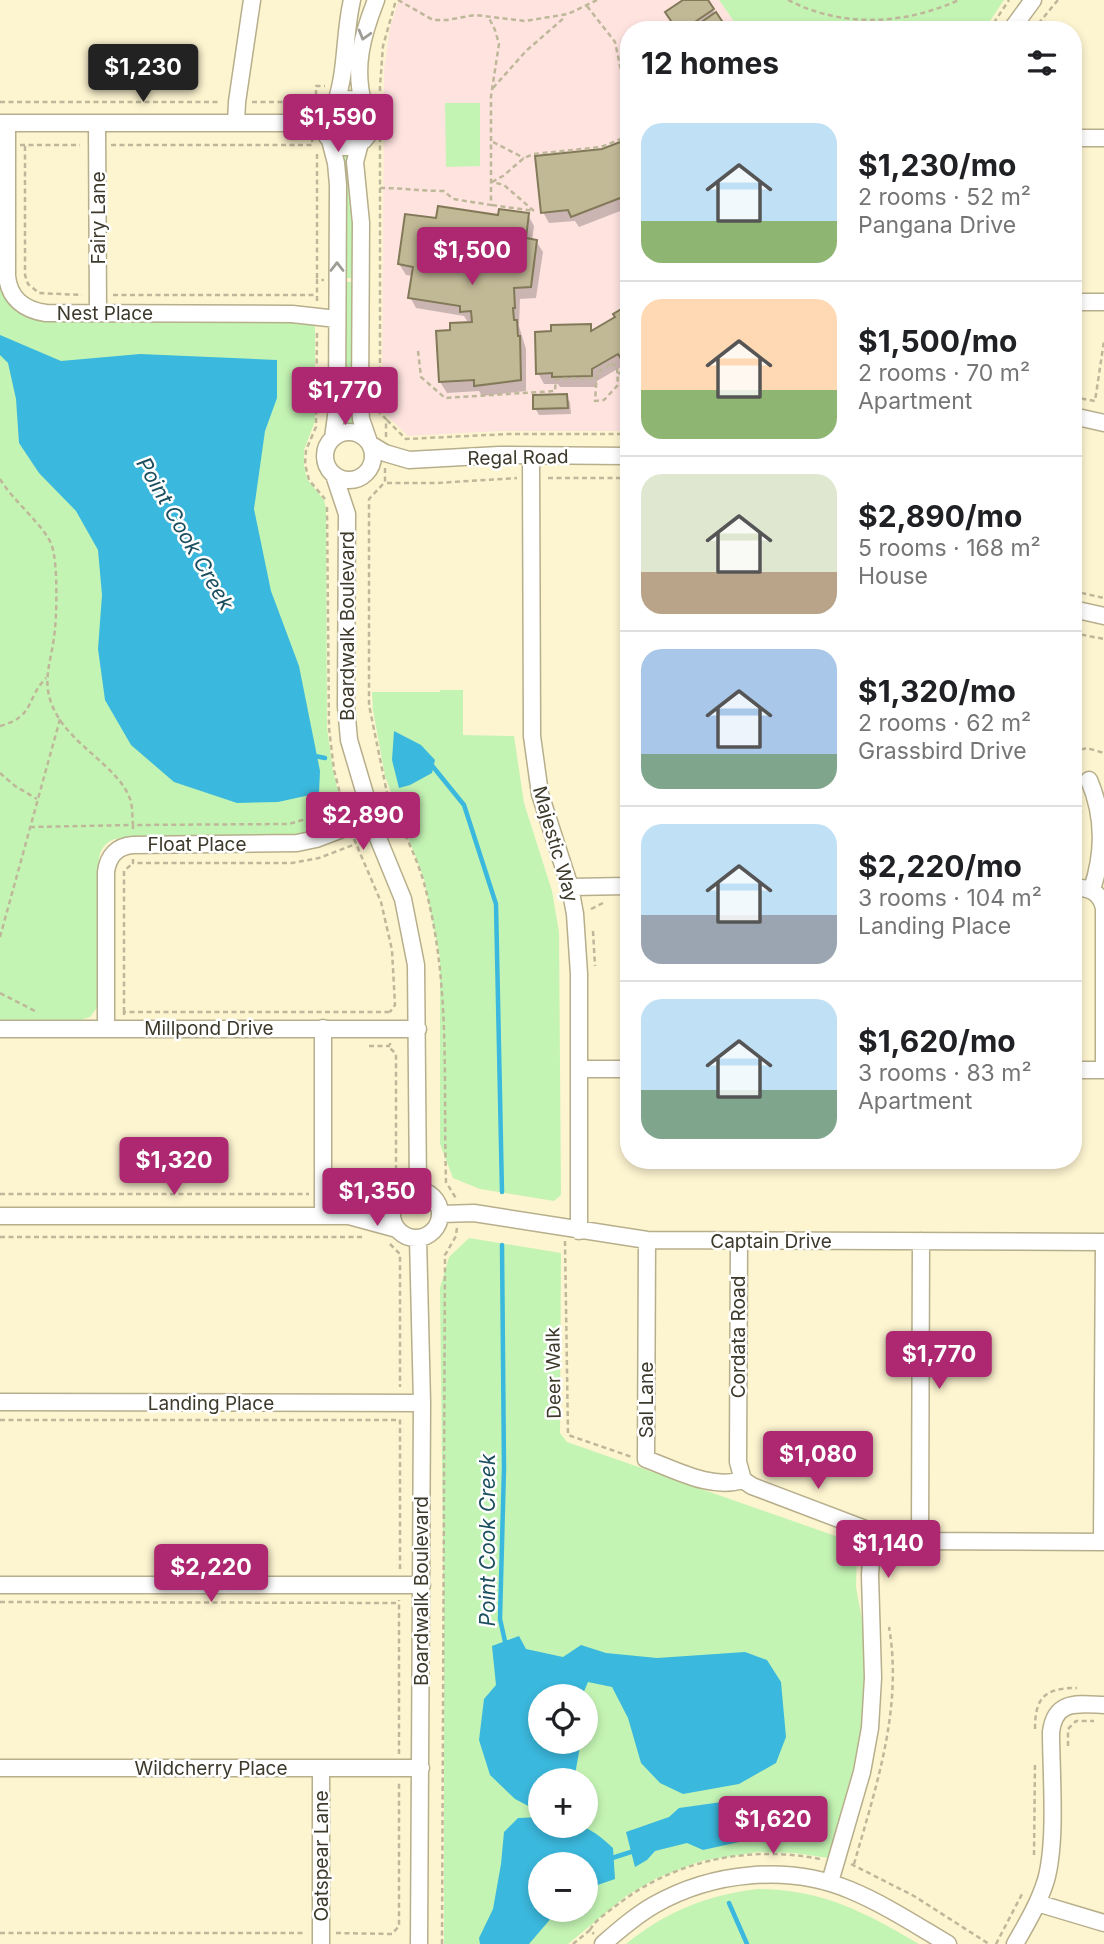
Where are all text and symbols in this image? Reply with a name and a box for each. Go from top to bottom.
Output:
one-way arrow [357,29,372,41]
pin: $1,230 [86,44,200,104]
icon: filters [1023,44,1061,82]
text: 12 homes [641,45,779,81]
text: $1,230 [104,53,182,81]
pin: $1,590 [281,94,395,154]
text: $1,590 [299,103,377,131]
text: $1,230/mo [858,147,1017,183]
icon: home [697,151,781,235]
street label: Fairy Lane [87,171,110,265]
text: 2 rooms · 52 m² [858,183,1031,211]
text: Pangana Drive [858,211,1016,239]
pin: $1,500 [415,228,529,287]
text: $1,500 [433,236,511,264]
one-way arrow [330,262,345,273]
street label: Nest Place [57,302,153,325]
text: $1,500/mo [858,323,1017,359]
icon: home [697,327,781,411]
text: 2 rooms · 70 m² [858,359,1030,387]
pin: $1,770 [288,368,402,427]
text: $1,770 [308,376,382,404]
text: Apartment [858,387,972,415]
street label: Regal Road [467,445,569,470]
water label: Point Cook Creek [131,453,240,615]
text: $2,890/mo [858,498,1022,534]
icon: home [697,502,781,586]
street label: Boardwalk Boulevard [336,531,359,721]
text: 5 rooms · 168 m² [858,534,1041,562]
text: House [858,562,928,590]
text: $1,320/mo [858,673,1016,709]
icon: home [697,677,781,761]
text: 2 rooms · 62 m² [858,709,1031,737]
text: Grassbird Drive [858,737,1027,765]
street label: Majestic Way [528,784,583,905]
pin: $2,890 [306,792,420,852]
text: $2,890 [322,801,404,829]
street label: Float Place [148,833,246,856]
text: $2,220/mo [858,848,1022,884]
icon: home [697,852,781,936]
text: 3 rooms · 104 m² [858,884,1042,912]
text: Landing Place [858,912,1011,940]
street label: Millpond Drive [144,1017,274,1040]
text: $1,620/mo [858,1023,1016,1059]
icon: home [697,1027,781,1111]
text: 3 rooms · 83 m² [858,1059,1032,1087]
text: Apartment [858,1087,972,1115]
pin: $1,320 [117,1138,231,1197]
text: $1,320 [136,1146,212,1174]
pin: $1,350 [320,1168,434,1228]
text: $1,350 [338,1177,416,1205]
street label: Captain Drive [710,1230,832,1253]
street label: Cordata Road [727,1276,750,1398]
street label: Deer Walk [541,1326,566,1419]
pin: $1,770 [882,1332,996,1391]
text: $1,770 [902,1340,976,1368]
street label: Sal Lane [635,1362,658,1438]
street label: Landing Place [148,1392,274,1415]
pin: $1,080 [761,1432,875,1491]
text: $1,080 [779,1440,857,1468]
water label: Point Cook Creek [475,1453,500,1626]
street label: Boardwalk Boulevard [410,1496,433,1686]
pin: $1,140 [831,1520,945,1580]
text: $1,140 [852,1529,924,1557]
pin: $2,220 [154,1544,268,1604]
text: $2,220 [170,1553,252,1581]
map controls [528,1684,598,1922]
button: locate [528,1684,598,1754]
street label: Wildcherry Place [135,1757,287,1780]
button: + [528,1768,598,1838]
street label: Oatspear Lane [310,1790,333,1922]
pin: $1,620 [716,1797,830,1856]
text: $1,620 [735,1805,811,1833]
button: − [528,1852,598,1922]

